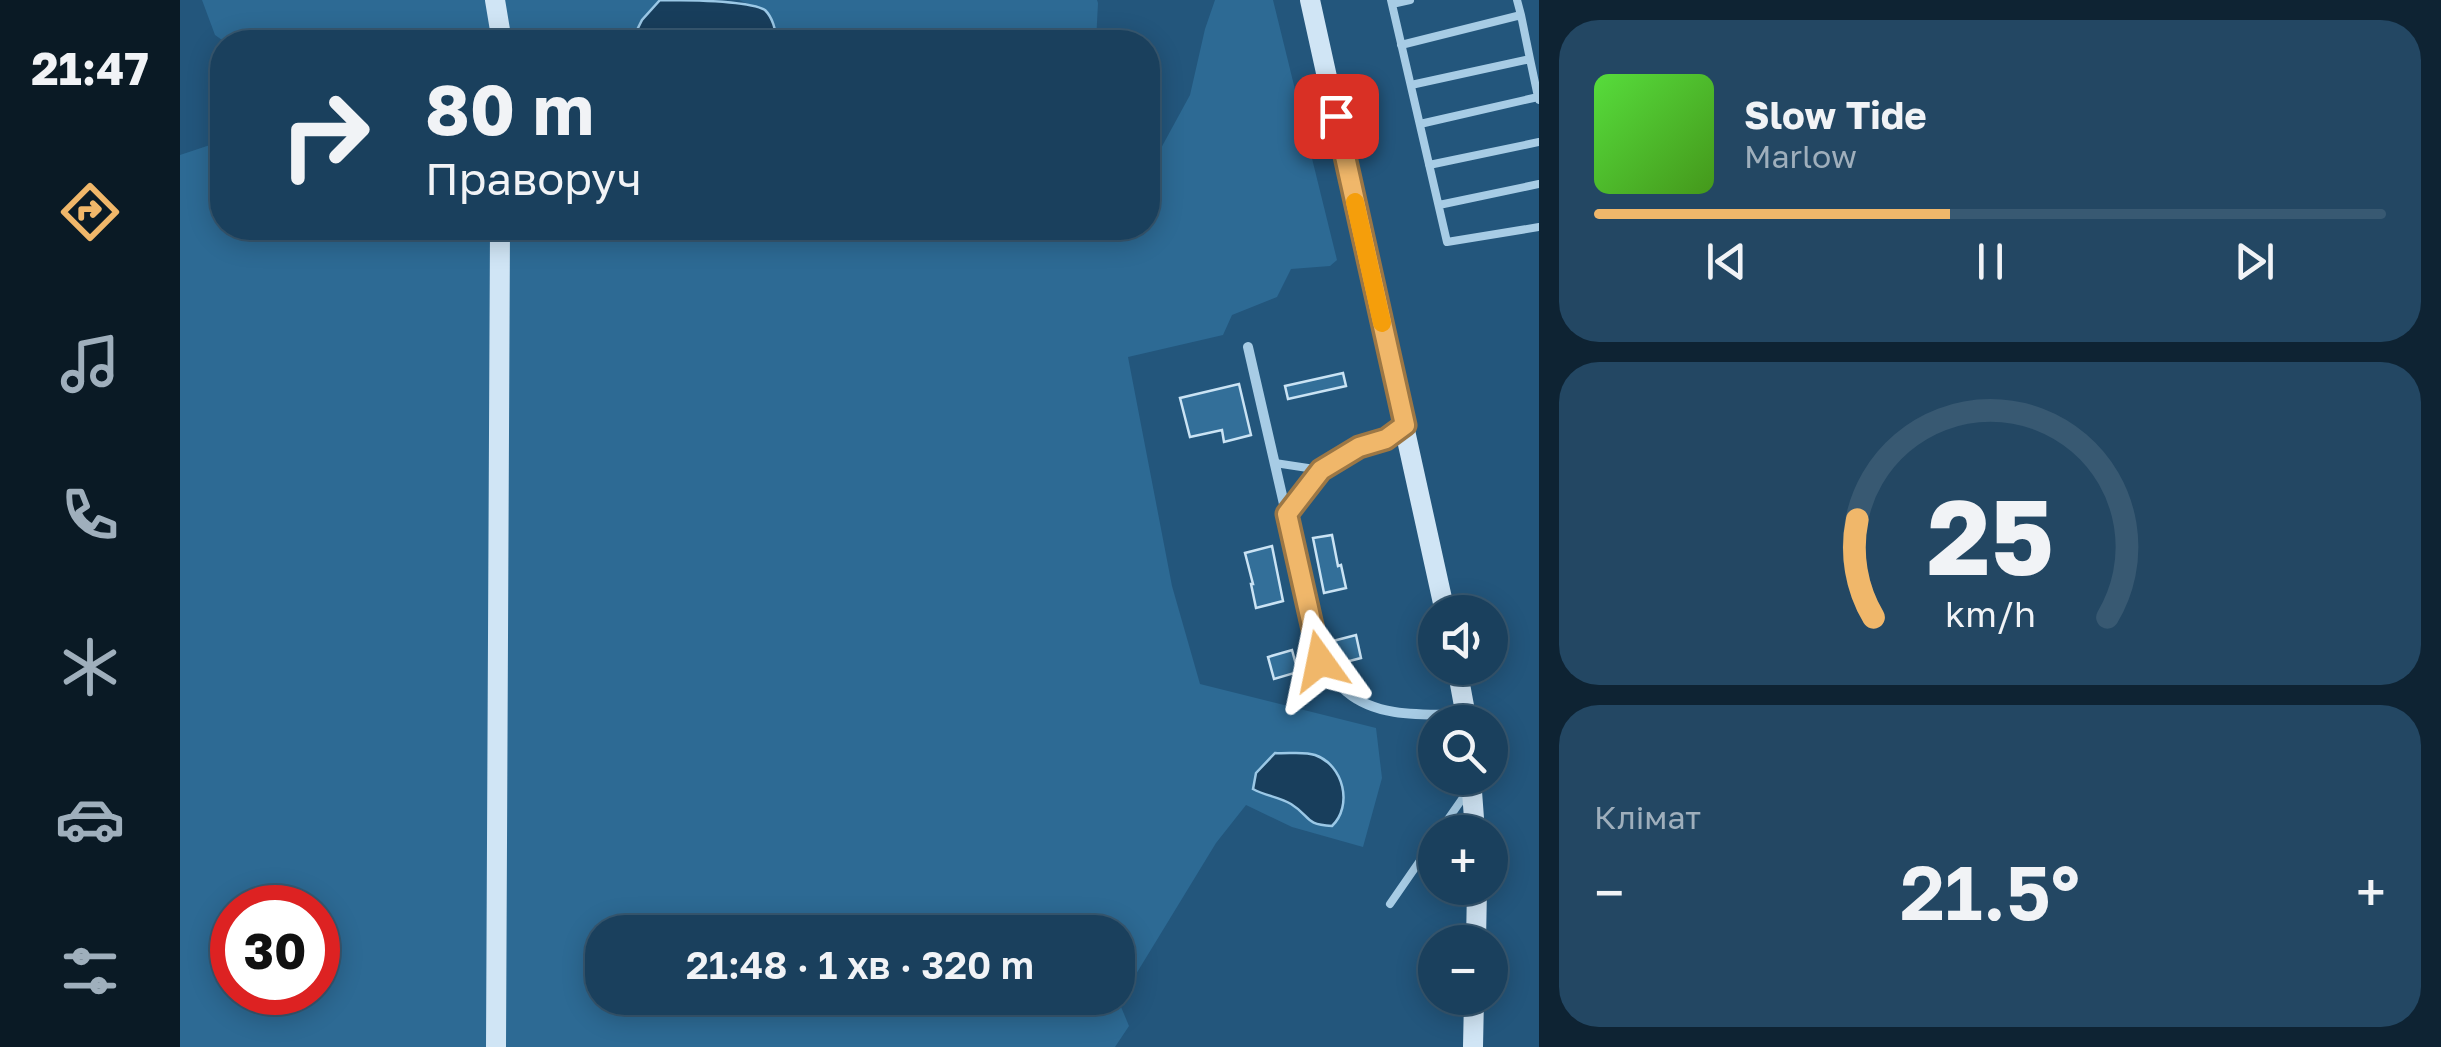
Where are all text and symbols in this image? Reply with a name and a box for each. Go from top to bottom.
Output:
text: 21:47 [31,41,149,95]
text: 80 m [425,66,594,150]
icon: right [260,70,390,200]
pin [1294,74,1379,159]
icon: arrive [1309,89,1364,144]
text: Slow Tide [1744,92,1927,137]
text: Marlow [1744,137,1857,175]
text: Праворуч [425,151,642,205]
icon: directions [55,177,125,247]
icon: previous [1699,234,1754,289]
icon: pause [1963,234,2018,289]
icon: next [2227,234,2282,289]
icon: music [55,329,125,399]
text: 25 [1927,473,2053,598]
icon: phone [55,480,125,550]
text: km/h [1945,592,2035,635]
map controls [1418,595,1508,1015]
button: sound [1418,595,1508,685]
position arrow [1268,609,1372,713]
icon: climate [55,632,125,702]
button: search [1418,705,1508,795]
icon: car [55,784,125,854]
text: Клімат [1594,798,1701,836]
button: + [1418,815,1508,905]
text: 21.5° [1900,846,2080,937]
text: − [1594,859,1624,925]
text: + [2356,859,2386,925]
speed limit sign: 30 [210,885,340,1015]
button: − [1418,925,1508,1015]
icon: filters [55,936,125,1006]
text: 21:48 · 1 хв · 320 m [686,942,1034,987]

